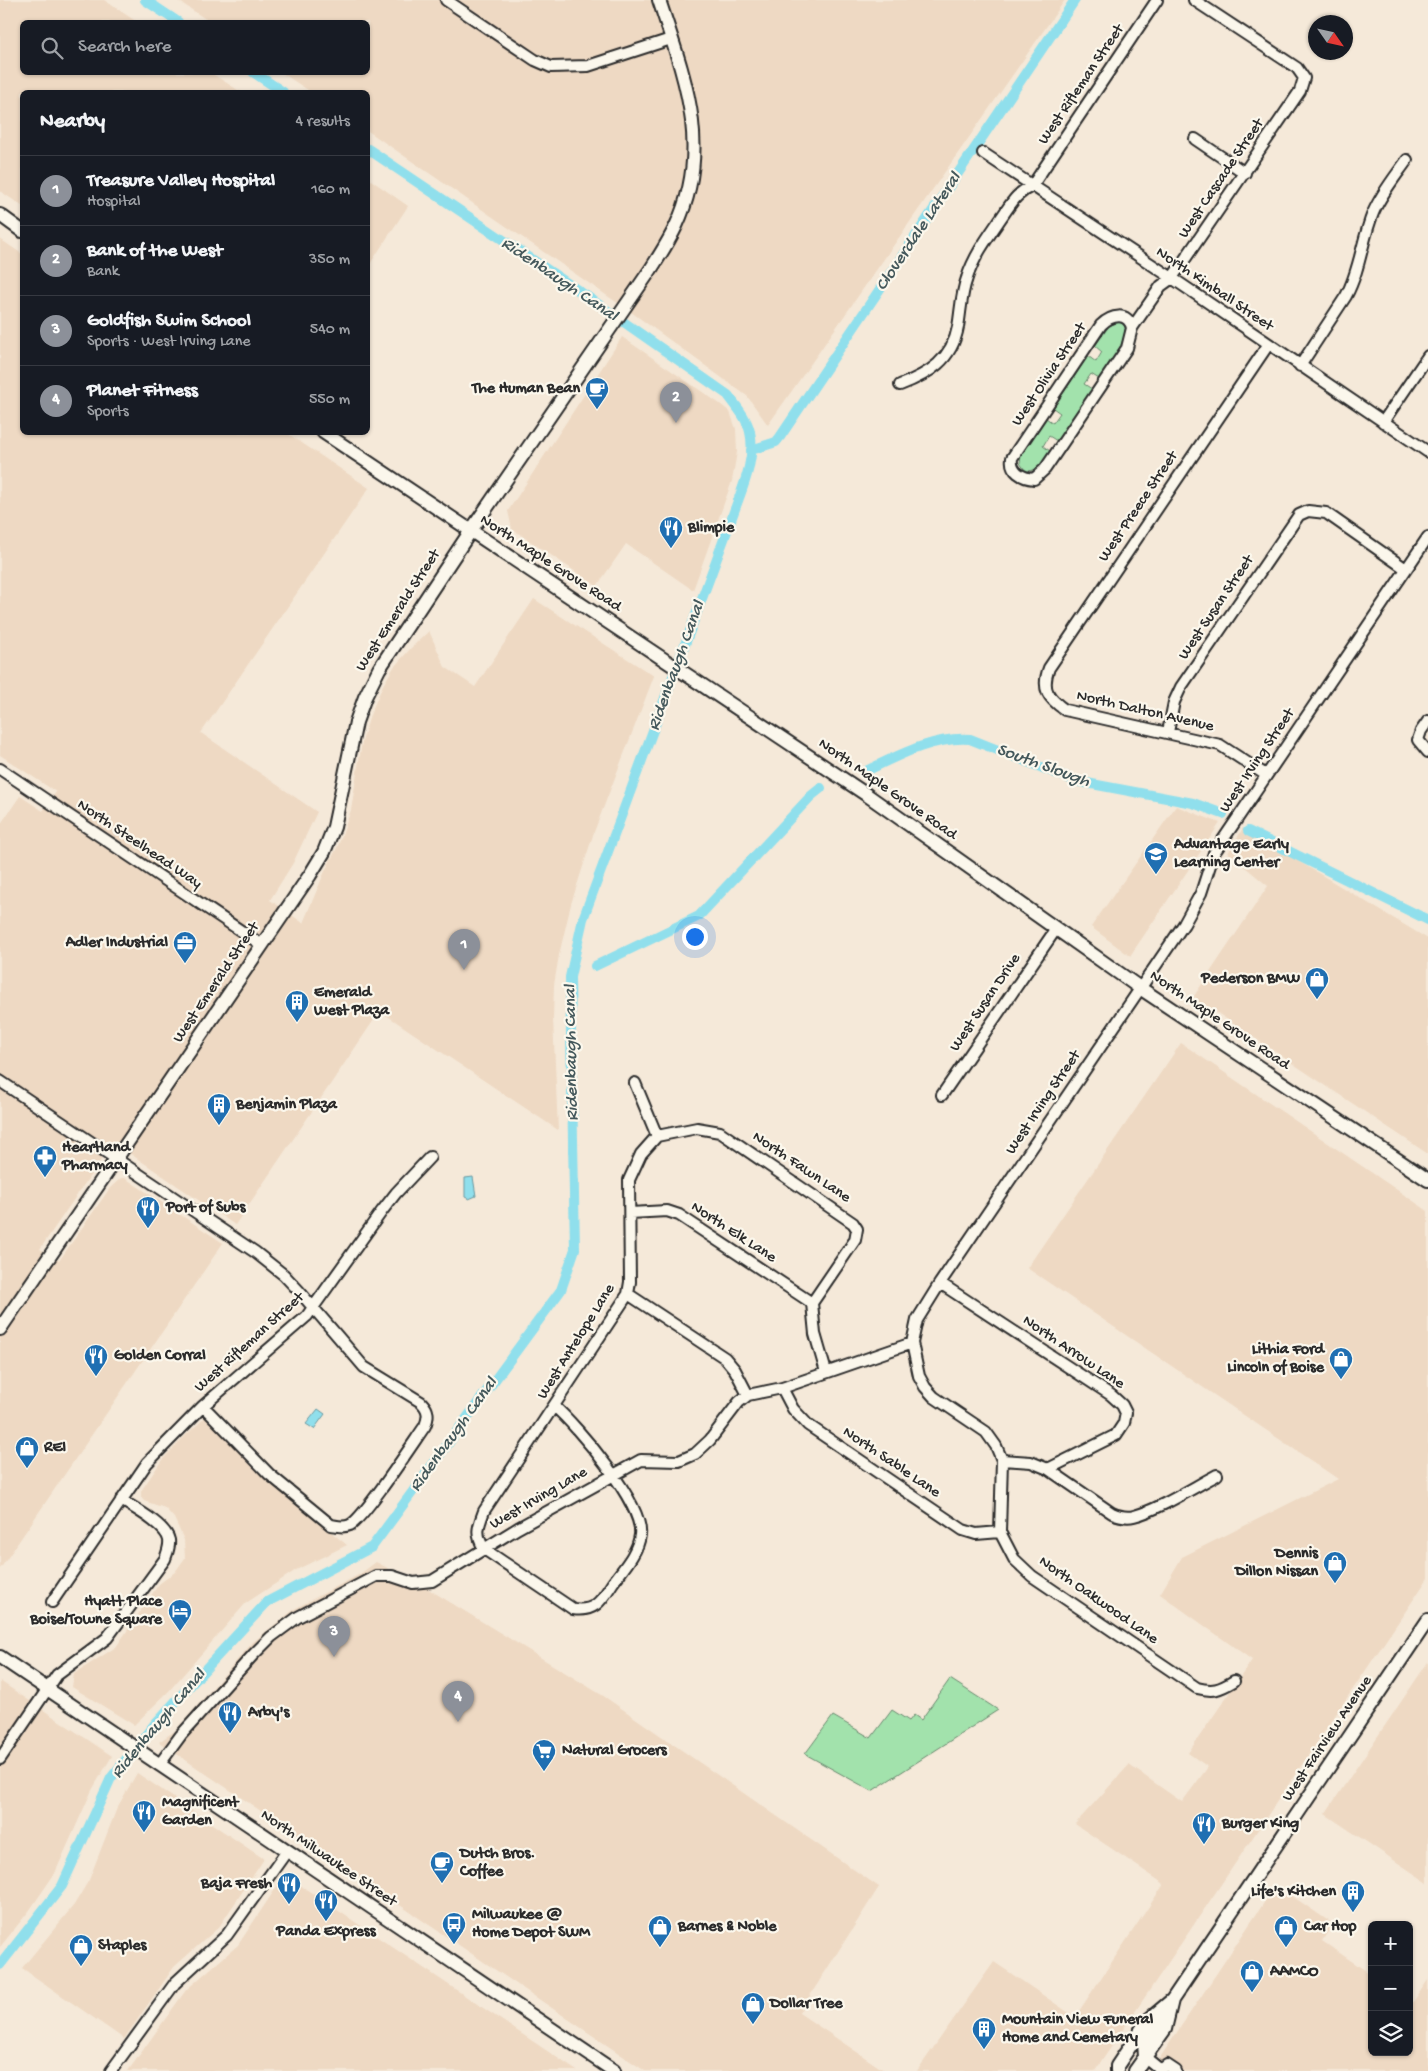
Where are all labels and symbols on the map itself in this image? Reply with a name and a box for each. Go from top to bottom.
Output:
north arrow [1308,15,1353,60]
street label: West Rifleman Street [1035,20,1130,149]
street label: West Cascade Street [1175,114,1270,242]
water label: Cloverdale Lateral [872,168,967,295]
water label: Ridenbaugh Canal [497,233,622,327]
street label: North Kimball Street [1152,244,1278,337]
street label: West Olivia Street [1008,319,1092,430]
cafe icon: The Human Bean [584,376,610,410]
place label: The Human Bean [470,380,580,399]
pin: 2 [660,382,692,423]
street label: West Preece Street [1095,447,1184,566]
street label: North Maple Grove Road [476,511,626,618]
restaurant icon: Blimpie [658,515,684,549]
place label: Blimpie [687,519,735,538]
street label: West Emerald Street [352,545,446,676]
street label: West Susan Street [1175,551,1260,664]
water label: Ridenbaugh Canal [644,597,710,734]
street label: North Dalton Avenue [1074,687,1216,737]
street label: West Irving Street [1216,704,1301,817]
street label: North Maple Grove Road [814,735,961,846]
water label: South Slough [994,739,1093,793]
street label: North Steelhead Way [73,796,205,894]
place label: Advantage Early Learning Center [1173,836,1289,873]
school or university icon: Advantage Early Learning Center [1143,841,1169,875]
street label: West Emerald Street [170,918,265,1047]
your location [682,924,708,950]
pin: 1 [448,929,480,970]
office icon: Adler Industrial [172,930,198,964]
place label: Adler Industrial [65,934,168,953]
street label: West Susan Drive [946,950,1026,1056]
shop icon: Pederson BMW [1304,966,1330,1000]
street label: North Maple Grove Road [1145,967,1294,1076]
place label: Pederson BMW [1200,970,1300,989]
place label: Emerald West Plaza [313,984,390,1021]
water label: Ridenbaugh Canal [560,984,584,1121]
building icon: Emerald West Plaza [284,989,310,1023]
street label: West Irving Street [1002,1046,1087,1159]
building icon: Benjamin Plaza [206,1092,232,1126]
place label: Benjamin Plaza [235,1096,338,1115]
street label: North Fawn Lane [748,1128,855,1208]
place label: Heartland Pharmacy [61,1139,131,1176]
pharmacy icon: Heartland Pharmacy [32,1144,58,1178]
restaurant icon: Port of Subs [135,1195,161,1229]
place label: Port of Subs [165,1198,246,1218]
street label: North Elk Lane [687,1198,780,1268]
street label: West Antelope Lane [534,1280,620,1403]
street label: West Rifleman Street [191,1288,310,1397]
street label: North Arrow Lane [1018,1312,1128,1395]
place label: Lithia Ford Lincoln of Boise [1227,1341,1326,1378]
restaurant icon: Golden Corral [83,1343,109,1377]
shop icon: Lithia Ford Lincoln of Boise [1328,1346,1354,1380]
place label: Golden Corral [114,1347,206,1366]
water label: Ridenbaugh Canal [406,1373,503,1496]
street label: North Sable Lane [838,1423,944,1503]
shop icon: REI [14,1435,40,1469]
place label: REI [43,1439,66,1458]
street label: West Irving Lane [487,1463,592,1535]
place label: Dennis Dillon Nissan [1233,1545,1319,1582]
shop icon: Dennis Dillon Nissan [1322,1550,1348,1584]
street label: North Oakwood Lane [1034,1553,1162,1650]
place label: Hyatt Place Boise/Towne Square [29,1593,163,1630]
hotel icon: Hyatt Place Boise/Towne Square [167,1598,193,1632]
pin: 3 [318,1616,350,1657]
water label: Ridenbaugh Canal [107,1664,211,1783]
street label: West Fairview Avenue [1279,1672,1377,1805]
pin: 4 [442,1681,474,1722]
restaurant icon: Arby's [217,1700,243,1734]
place label: Arby's [247,1704,290,1723]
supermarket icon: Natural Grocers [531,1738,557,1772]
place label: Natural Grocers [562,1742,668,1761]
place label: Magnificent Garden [162,1793,240,1831]
restaurant icon: Magnificent Garden [131,1799,157,1833]
street label: North Milwaukee Street [256,1806,401,1913]
restaurant icon: Burger King [1191,1811,1217,1845]
place label: Burger King [1221,1815,1299,1834]
place label: Dutch Bros. Coffee [458,1845,535,1882]
cafe icon: Dutch Bros. Coffee [429,1850,455,1884]
restaurant icon: Baja Fresh [276,1871,302,1905]
place label: Baja Fresh [200,1875,272,1894]
building icon: Life's Kitchen [1340,1879,1366,1913]
place label: Life's Kitchen [1251,1882,1336,1902]
restaurant icon: Panda Express [313,1888,339,1922]
place label: Milwaukee @ Home Depot SWM [472,1906,591,1943]
bus stop icon: Milwaukee @ Home Depot SWM [441,1911,467,1945]
shop icon: Barnes & Noble [647,1914,673,1948]
shop icon: Car Hop [1273,1914,1299,1948]
place label: Barnes & Noble [677,1918,777,1937]
place label: Car Hop [1303,1918,1356,1937]
place label: Panda Express [275,1923,377,1942]
shop icon: Staples [68,1933,94,1967]
place label: Staples [98,1937,147,1956]
shop icon: AAMCO [1239,1959,1265,1993]
place label: AAMCO [1269,1963,1319,1982]
shop icon: Dollar Tree [740,1991,766,2025]
place label: Dollar Tree [768,1995,843,2014]
place label: Mountain View Funeral Home and Cemetary [1002,2011,1154,2048]
building icon: Mountain View Funeral Home and Cemetary [971,2016,997,2050]

